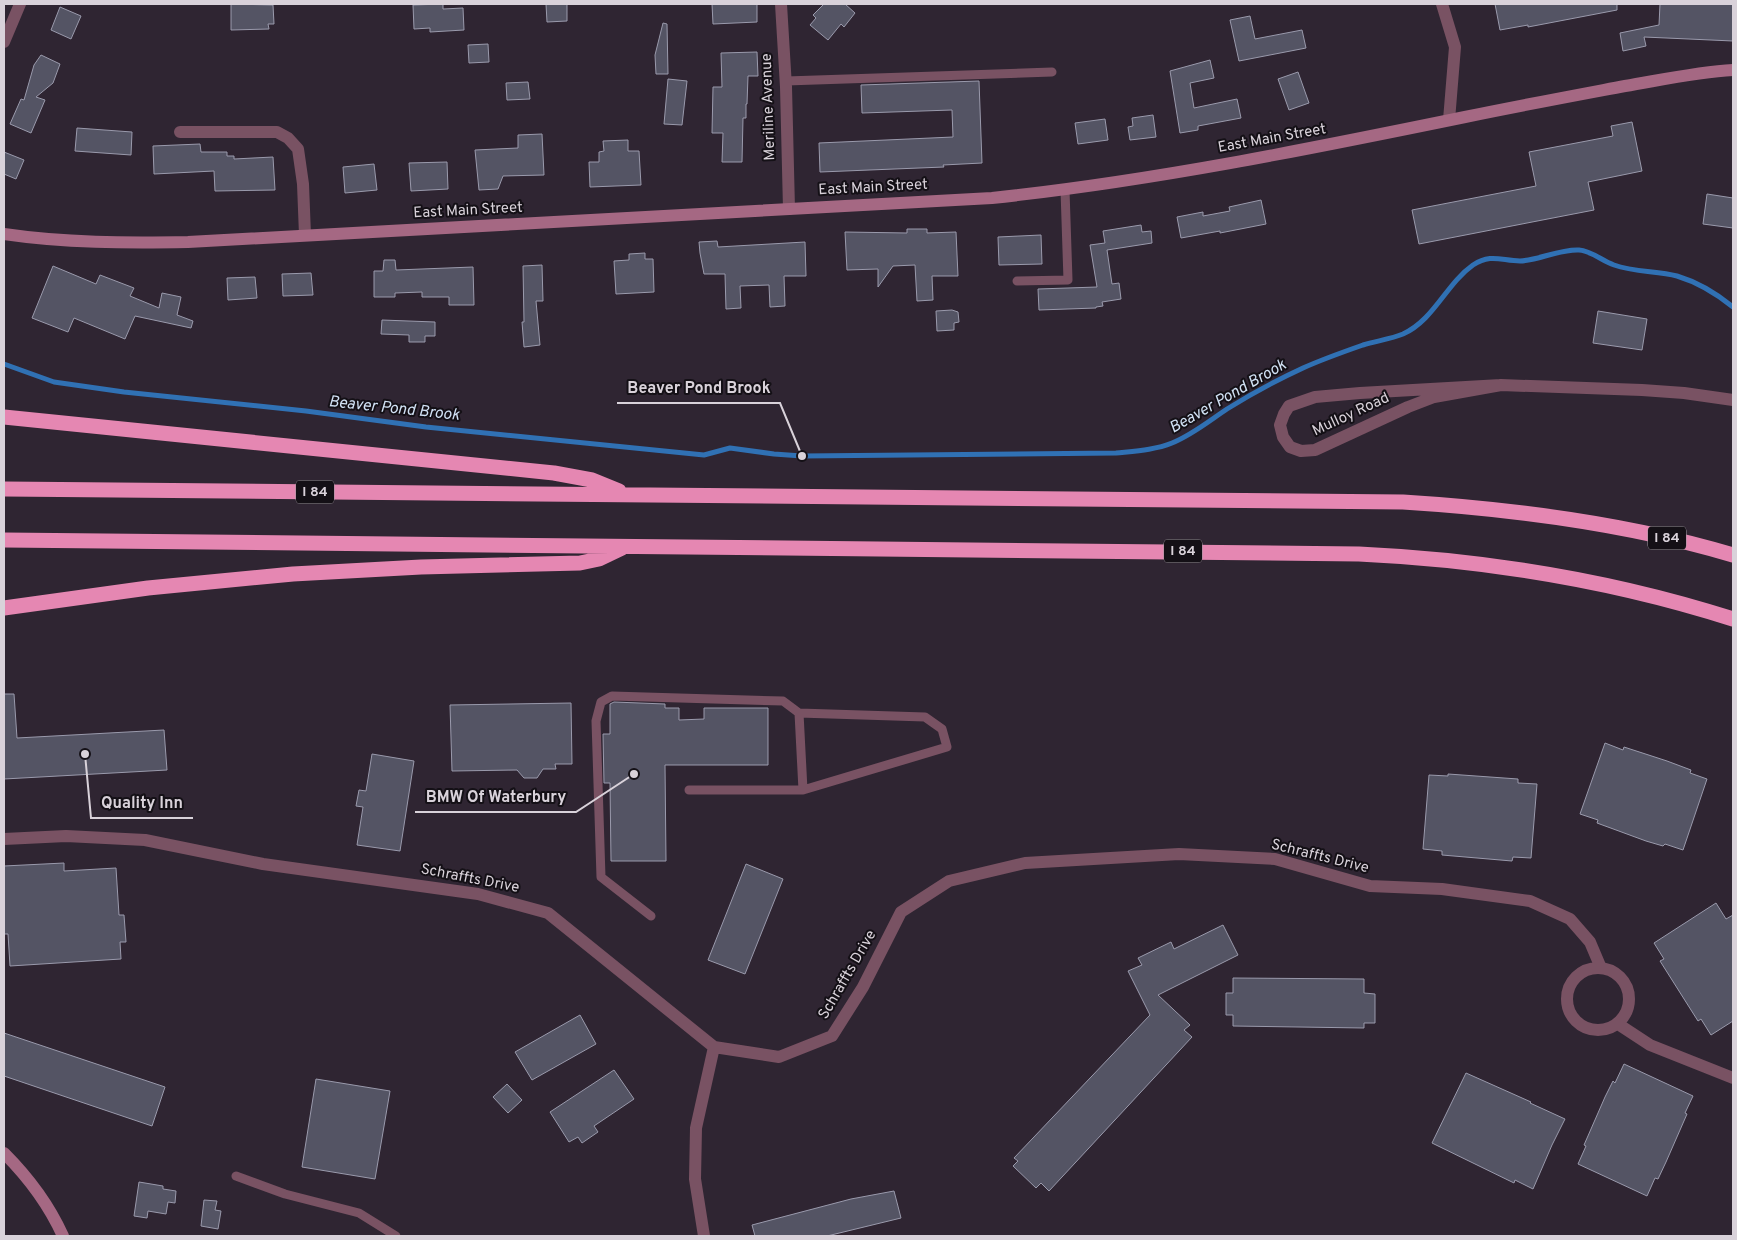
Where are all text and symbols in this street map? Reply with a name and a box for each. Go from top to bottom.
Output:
street label: Meriline Avenue [758,53,780,161]
street label: East Main Street [1216,120,1328,158]
street label: East Main Street [818,176,928,200]
street label: East Main Street [413,199,523,223]
water label: Beaver Pond Brook [1166,355,1291,439]
callout: Beaver Pond Brook [617,372,780,403]
text: Beaver Pond Brook [627,379,771,399]
street label: Mulloy Road [1309,389,1393,441]
water label: Beaver Pond Brook [328,392,461,426]
road number: I 84 [296,481,334,504]
road number: I 84 [1648,526,1686,550]
road number: I 84 [1164,540,1202,562]
callout: BMW Of Waterbury [415,781,576,812]
callout: Quality Inn [91,787,193,818]
text: BMW Of Waterbury [426,788,566,808]
text: Quality Inn [101,794,183,814]
street label: Schraffts Drive [1269,836,1371,878]
street label: Schraffts Drive [419,860,521,898]
street label: Schraffts Drive [815,927,881,1023]

